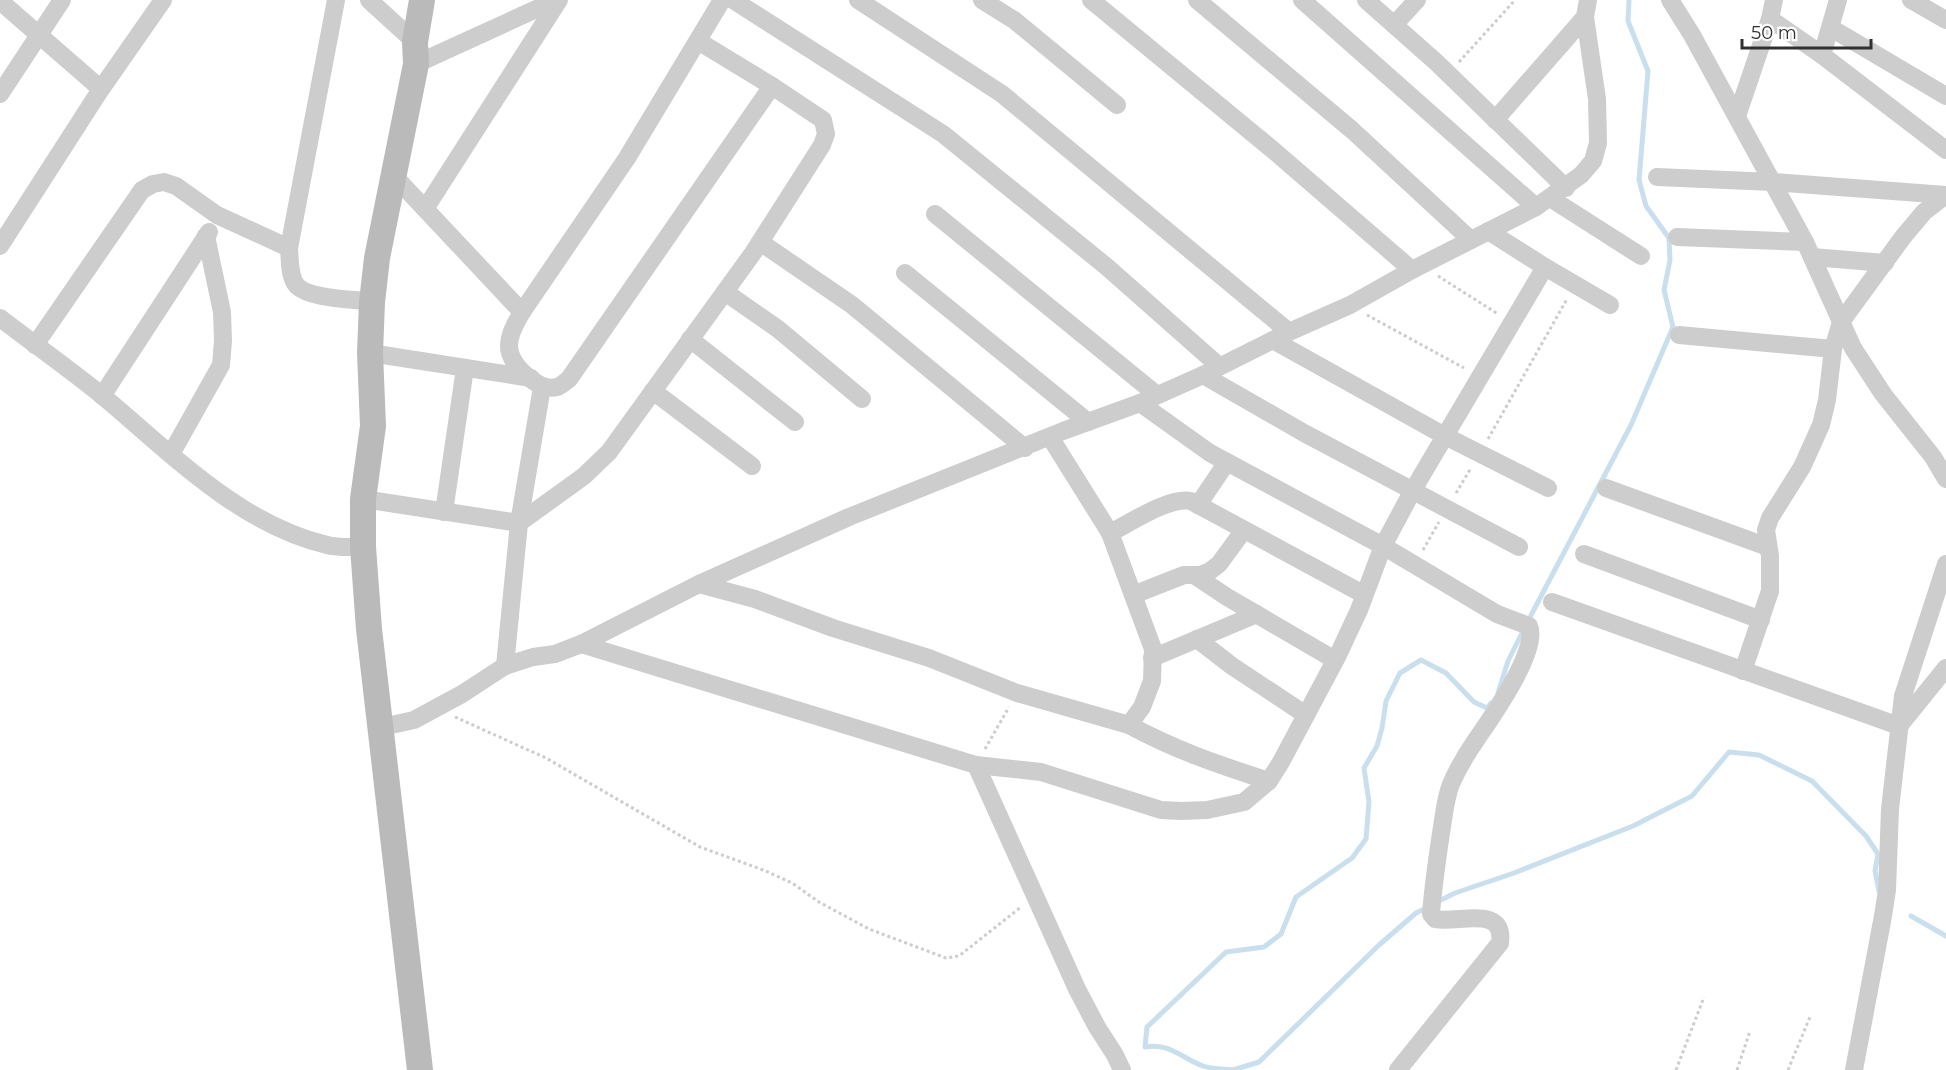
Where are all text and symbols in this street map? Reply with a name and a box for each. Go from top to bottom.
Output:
scale bar [1742,12,1871,50]
text: 50 m [1751,22,1797,44]

